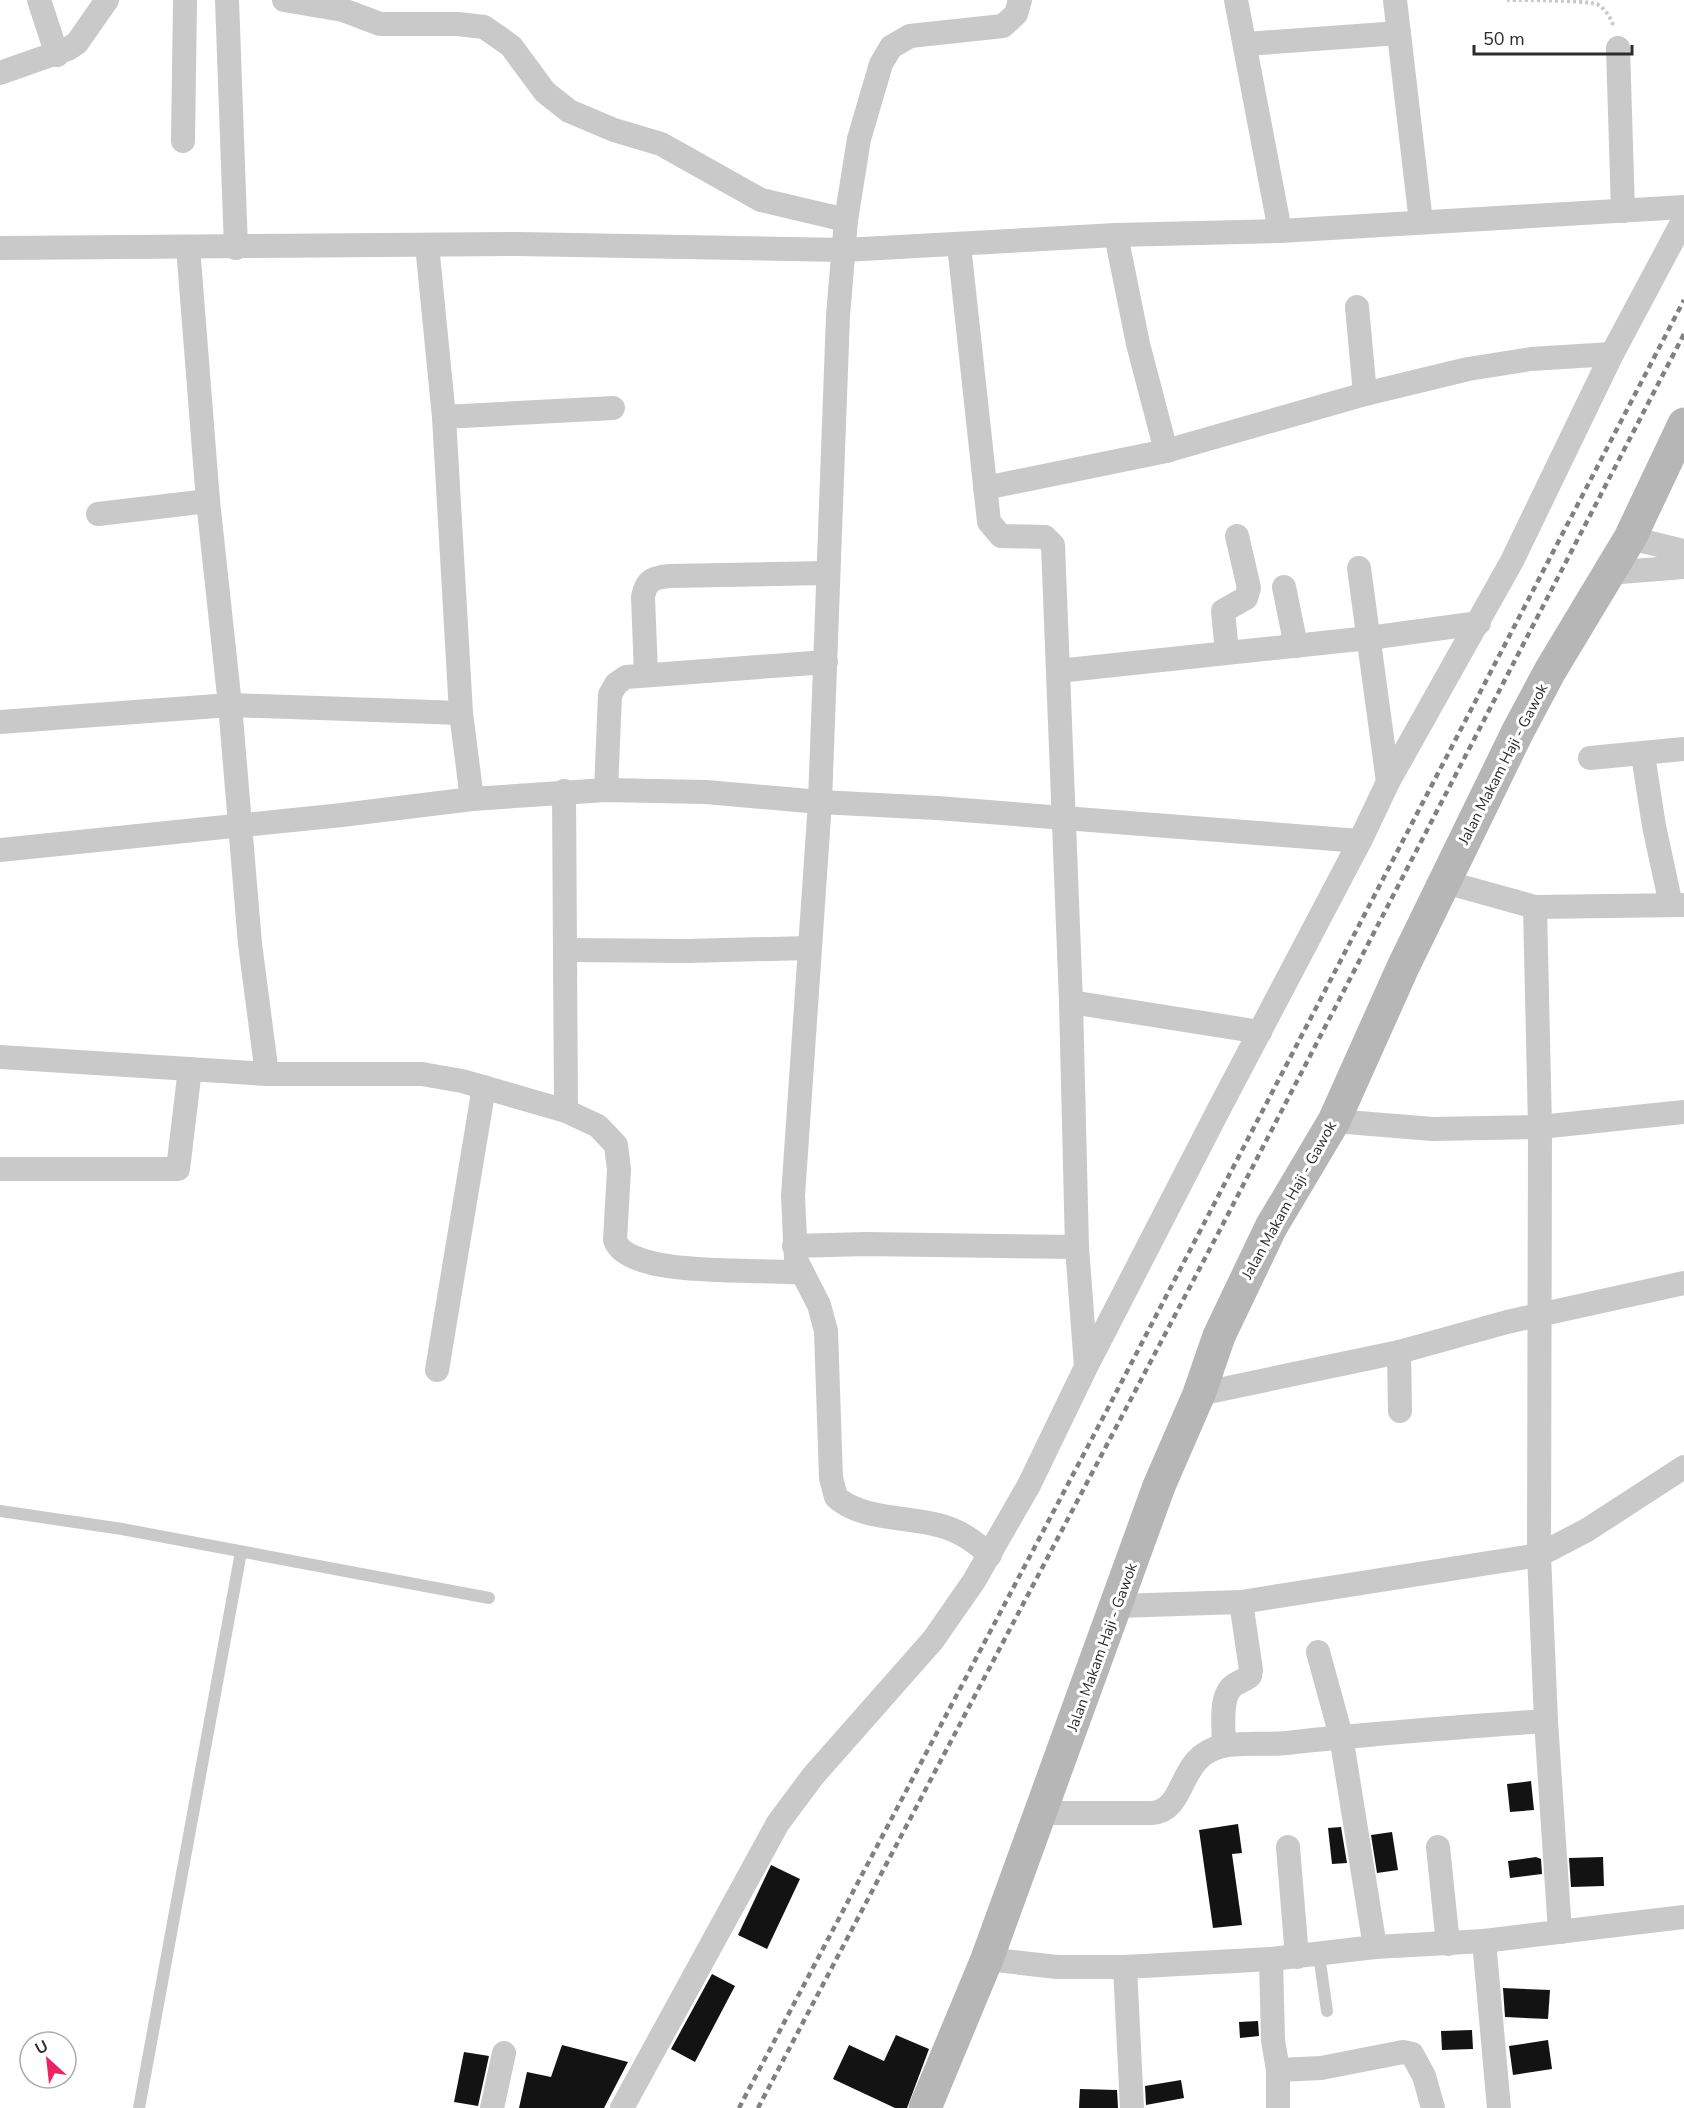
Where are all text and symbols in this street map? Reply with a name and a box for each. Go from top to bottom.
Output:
scale bar [1474,18,1632,56]
text: 50 m [1483,27,1525,51]
street label: Jalan Makam Haji - Gawok [1453,680,1553,849]
street label: Jalan Makam Haji - Gawok [1237,1117,1341,1284]
street label: Jalan Makam Haji - Gawok [1062,1559,1142,1735]
north arrow [18,2030,78,2090]
text: U [31,2035,52,2060]

